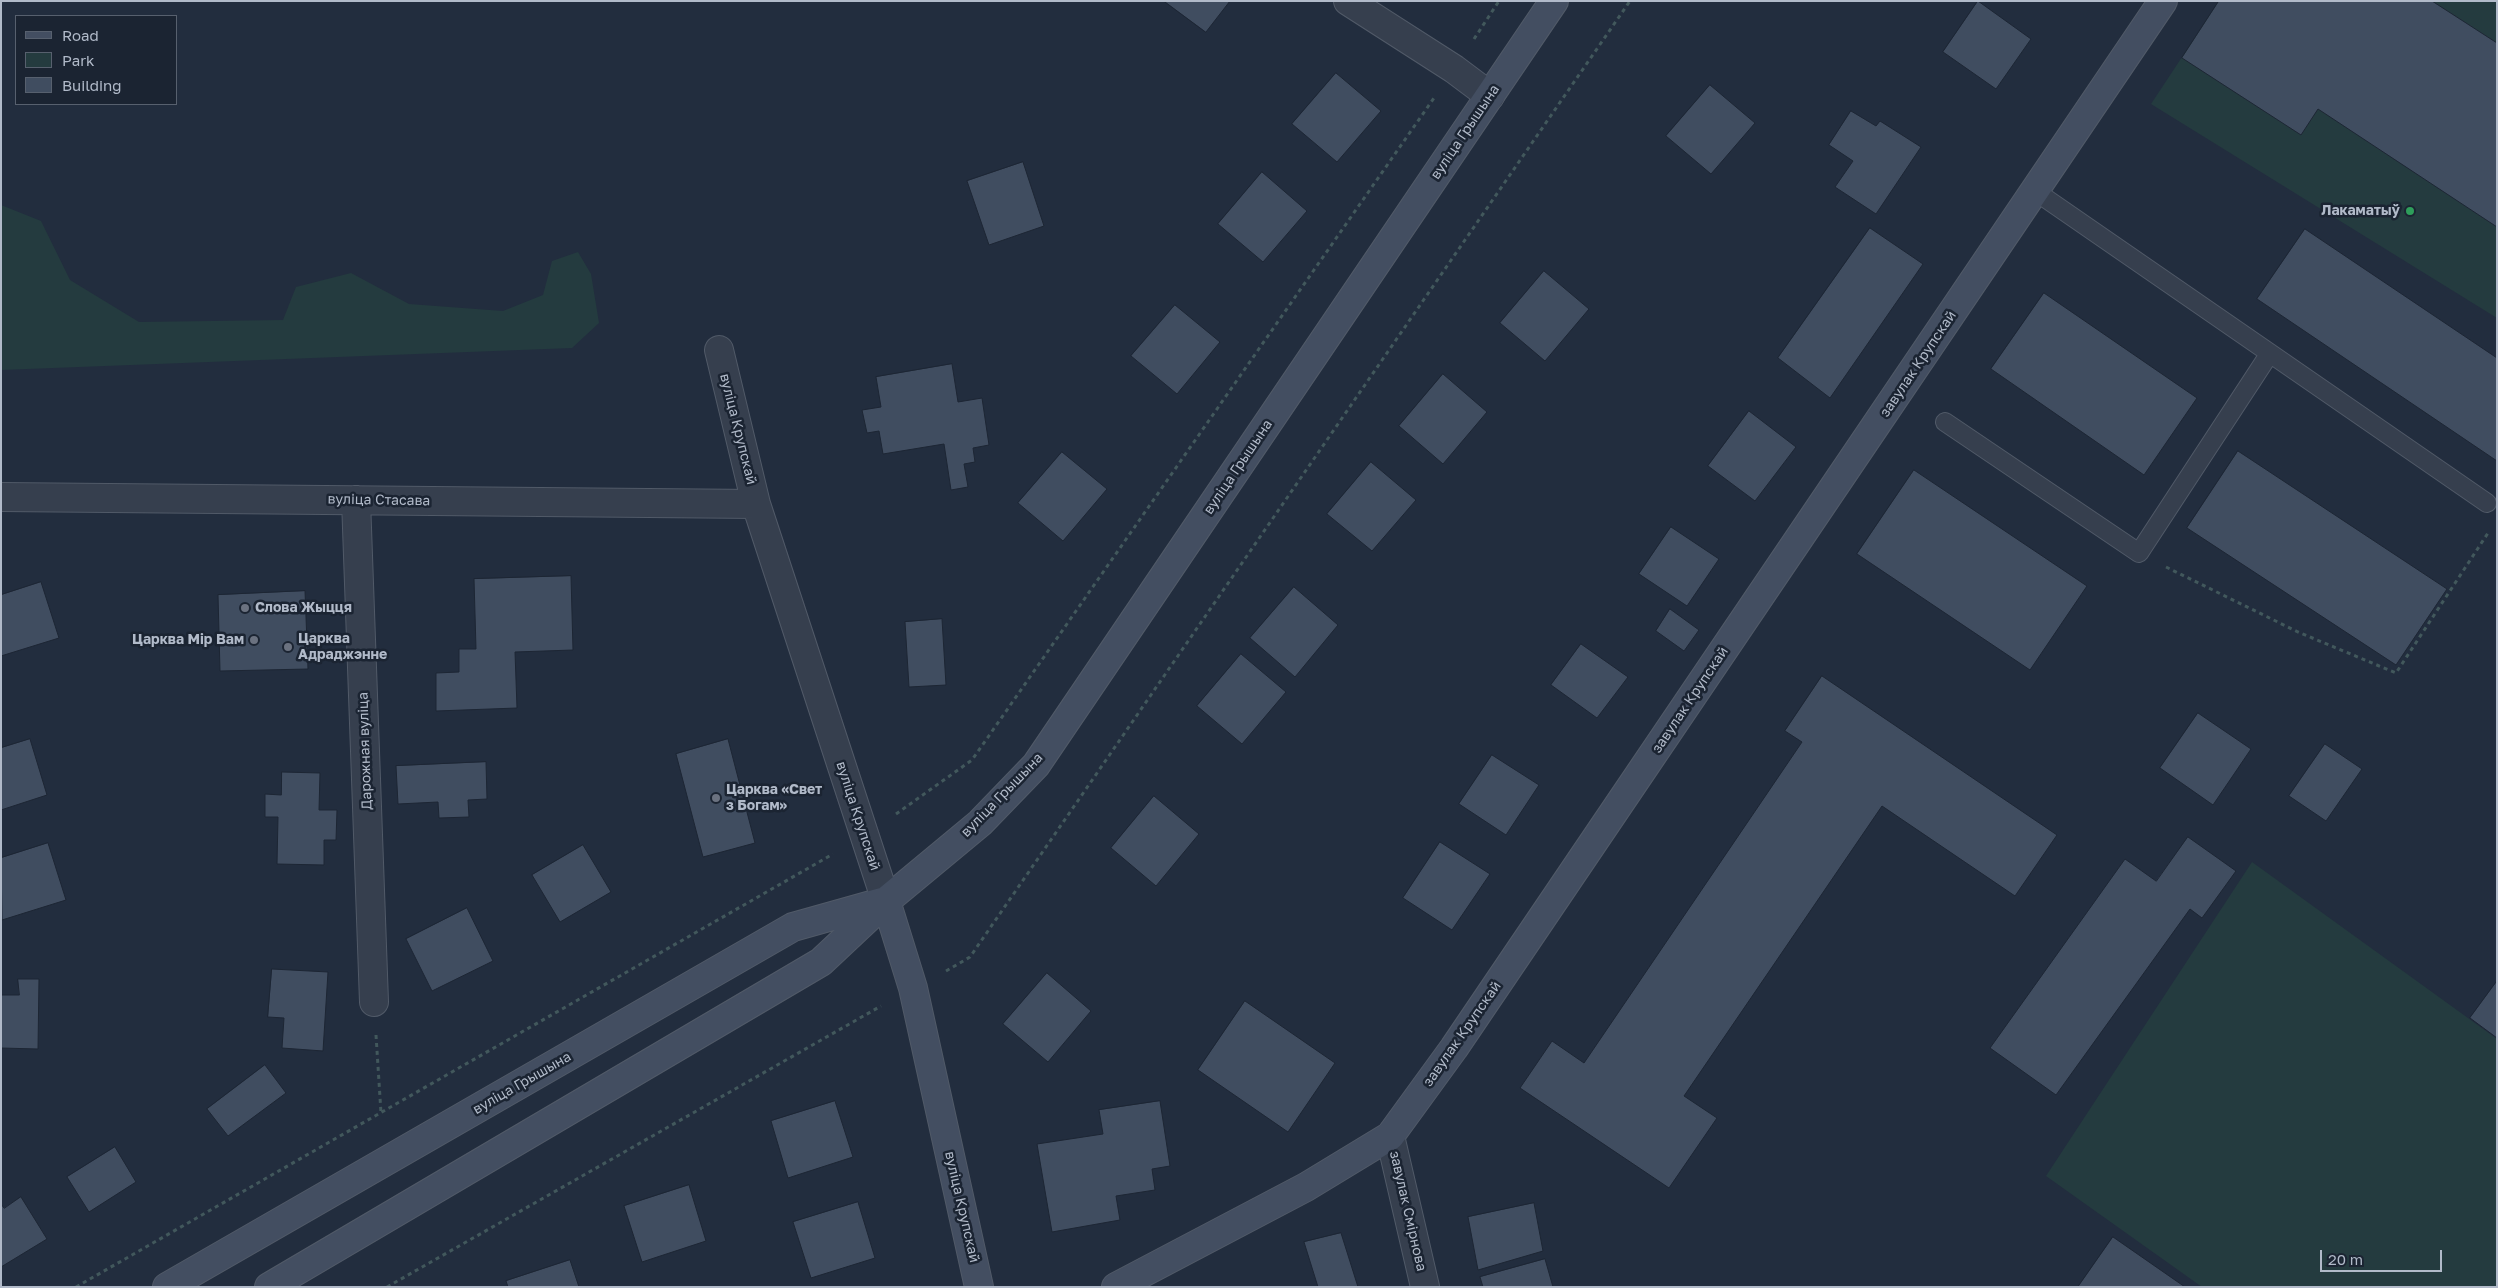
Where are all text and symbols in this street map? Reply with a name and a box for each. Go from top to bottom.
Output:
legend [15,15,178,105]
text: Road [62,26,99,44]
text: Park [62,51,94,69]
text: Building [62,76,122,94]
street label: вуліца Грышына [1427,81,1503,183]
place label: Лакаматыў [2321,203,2400,219]
marker: Лакаматыў [2404,205,2416,217]
street label: завулак Крупскай [1876,308,1960,420]
street label: вуліца Крупскай [716,372,760,486]
street label: вуліца Грышына [1200,416,1276,518]
street label: вуліца Стасава [327,491,431,509]
place label: Слова Жыцця [255,600,352,616]
marker: Слова Жыцця [239,602,251,614]
place label: Царква Адраджэнне [298,631,387,664]
place label: Царква Мір Вам [132,632,244,648]
marker: Царква Мір Вам [248,634,260,646]
marker: Царква Адраджэнне [282,641,294,653]
street label: завулак Крупскай [1648,644,1732,756]
street label: Дарожная вуліца [355,692,375,810]
street label: вуліца Грышына [958,749,1046,841]
street label: вуліца Крупскай [832,759,884,873]
place label: Царква «Свет з Богам» [726,782,822,814]
marker: Царква «Свет з Богам» [710,792,722,804]
street label: завулак Крупскай [1419,978,1505,1090]
street label: вуліца Грышына [470,1048,574,1118]
street label: завулак Смірнова [1386,1149,1430,1273]
street label: вуліца Крупскай [941,1150,983,1264]
scale bar [2323,1240,2446,1272]
text: 20 m [2328,1250,2363,1268]

